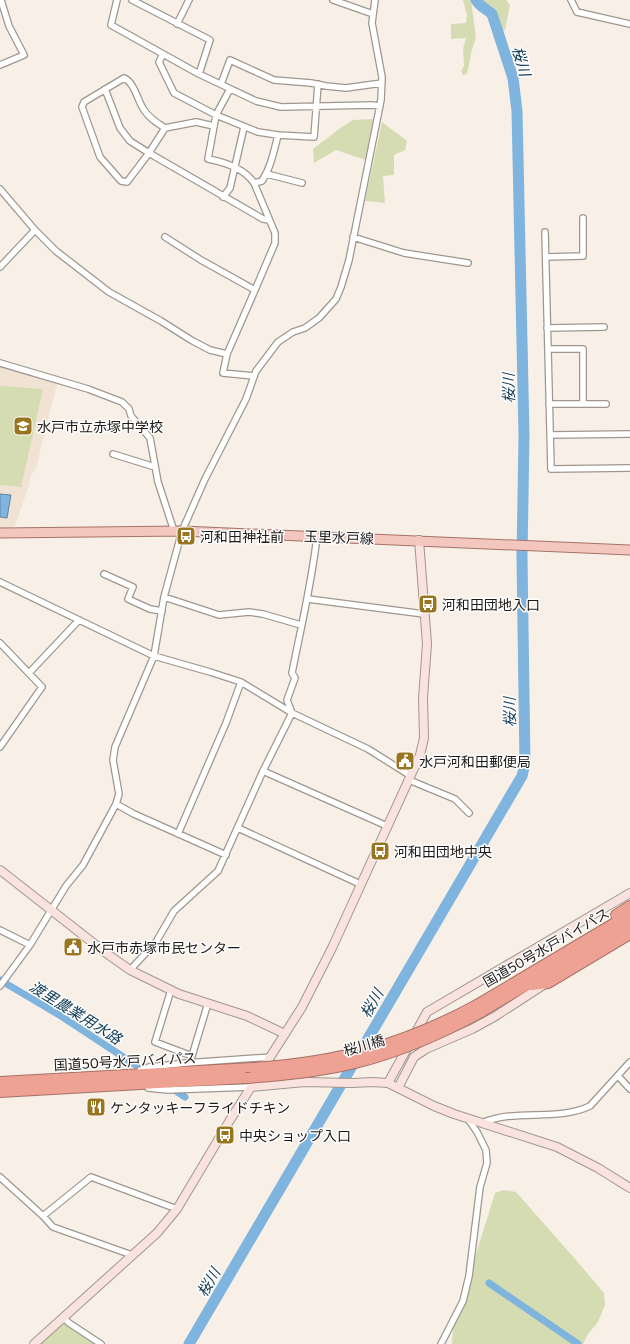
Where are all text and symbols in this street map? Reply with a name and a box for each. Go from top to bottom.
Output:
water label: 桜川 [509,44,535,80]
water label: 桜川 [499,371,517,403]
school or university icon: 水戸市立赤塚中学校 [12,415,34,437]
place label: 水戸市立赤塚中学校 [37,418,163,435]
bus stop icon: 河和田神社前 [175,525,197,547]
street label: 玉里水戸線 [304,527,374,547]
place label: 河和田神社前 [200,528,284,545]
bus stop icon: 河和田団地入口 [417,593,439,615]
place label: 河和田団地入口 [442,596,540,613]
water label: 桜川 [500,695,518,727]
public building icon: 水戸河和田郵便局 [394,750,416,772]
place label: 水戸河和田郵便局 [419,753,531,770]
bus stop icon: 河和田団地中央 [369,840,391,862]
place label: 河和田団地中央 [394,843,492,860]
street label: 国道50号水戸バイパス [480,904,612,990]
public building icon: 水戸市赤塚市民センター [62,936,84,958]
place label: 水戸市赤塚市民センター [87,939,241,956]
water label: 渡里農業用水路 [27,977,127,1049]
water label: 桜川 [356,984,387,1020]
street label: 桜川橋 [341,1031,387,1059]
street label: 国道50号水戸バイパス [53,1049,197,1073]
restaurant icon: ケンタッキーフライドチキン [85,1096,107,1118]
place label: ケンタッキーフライドチキン [110,1099,290,1116]
bus stop icon: 中央ショップ入口 [214,1124,236,1146]
place label: 中央ショップ入口 [239,1127,351,1144]
water label: 桜川 [193,1263,224,1299]

